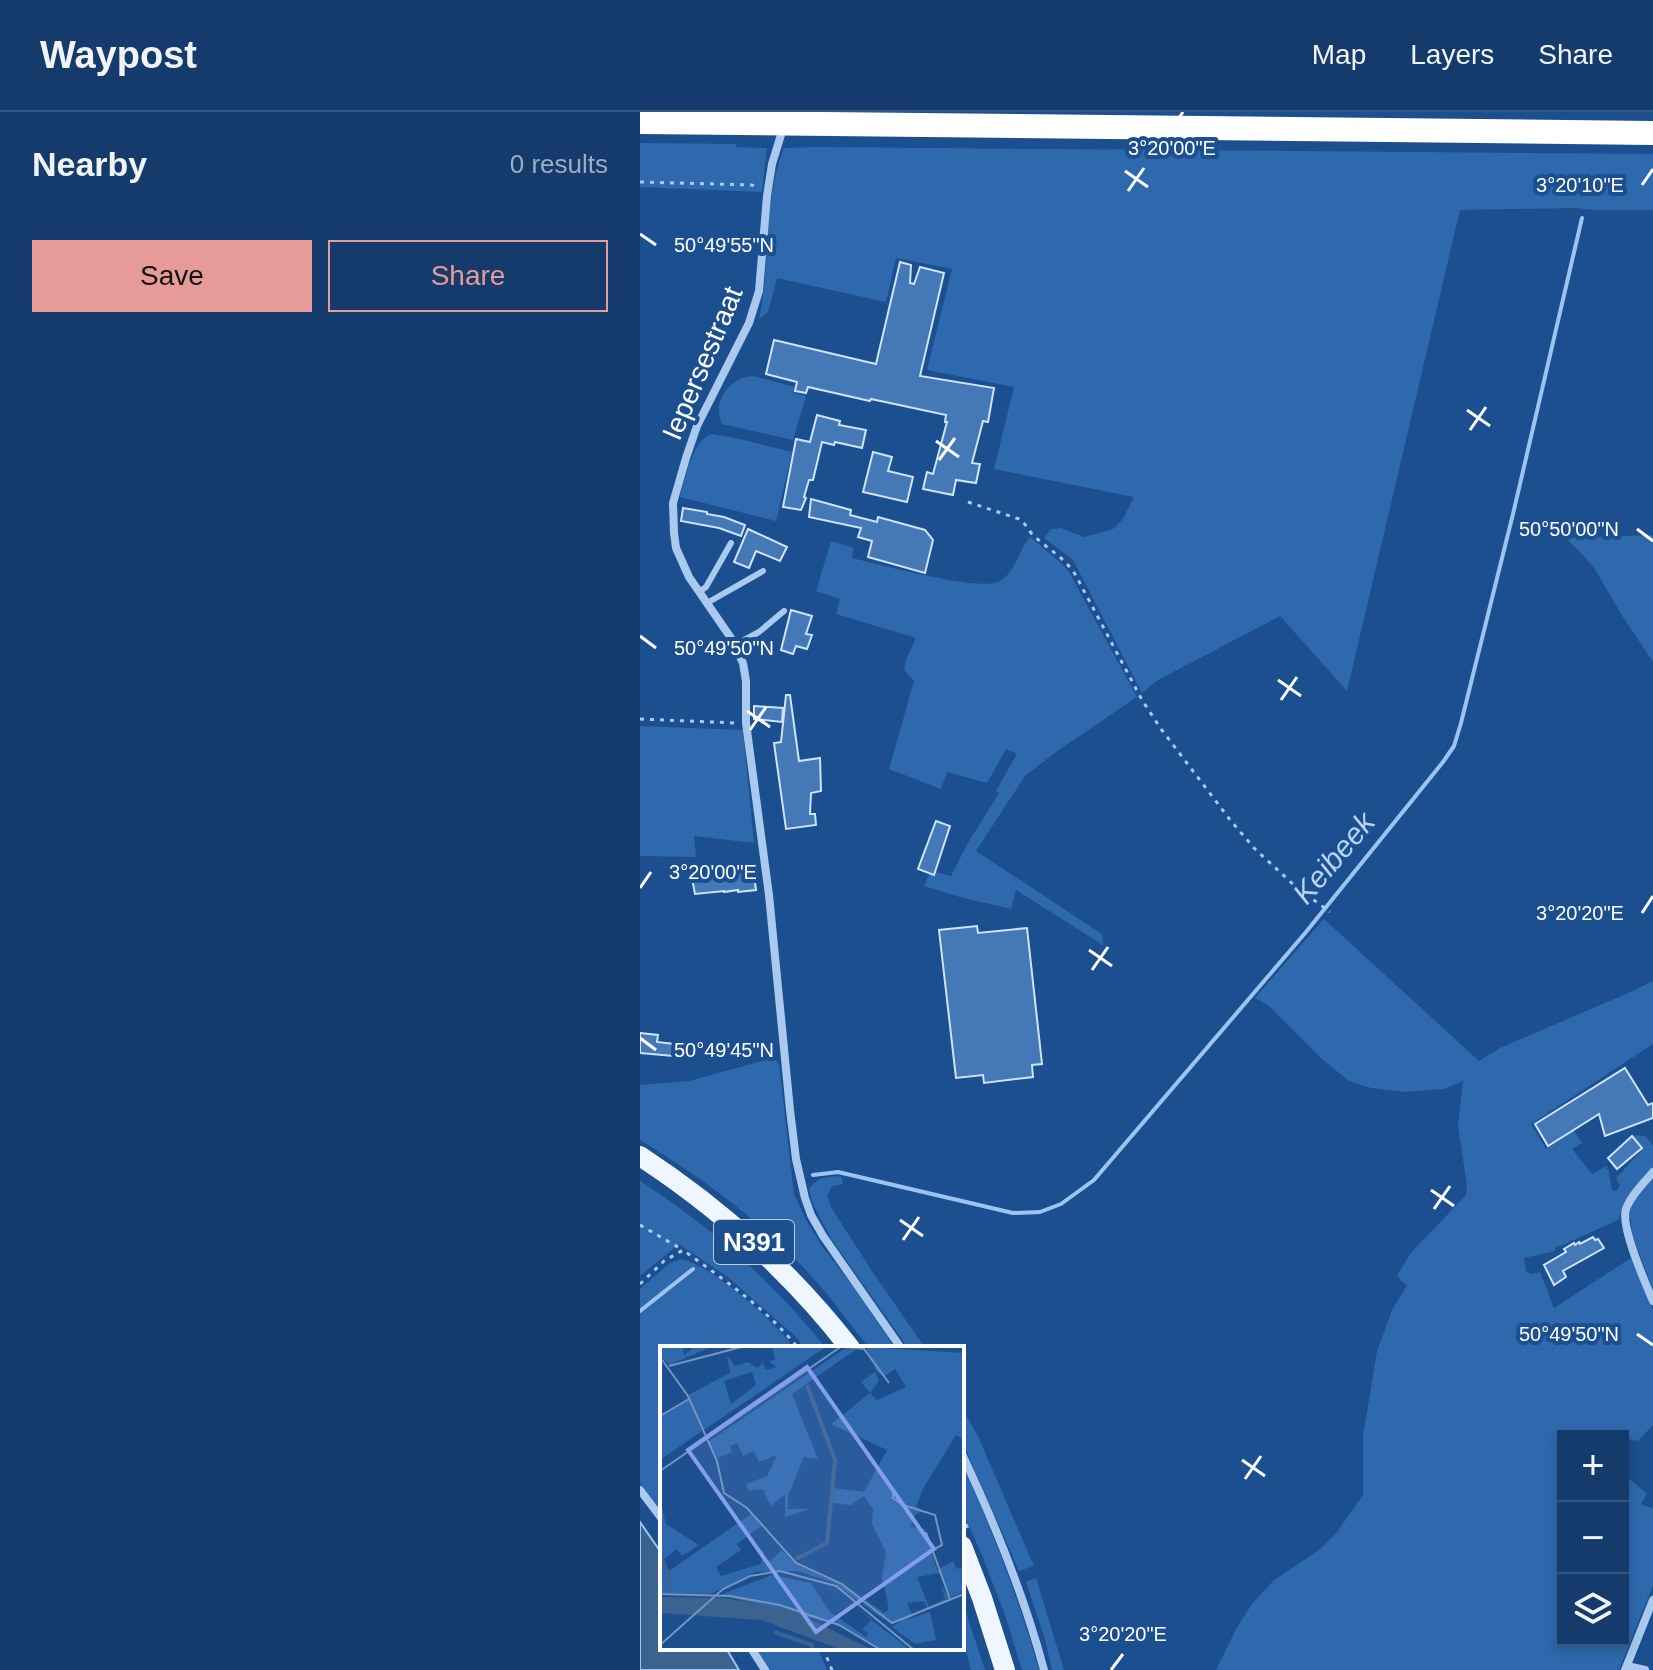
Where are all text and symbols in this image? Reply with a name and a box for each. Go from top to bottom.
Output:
text: Waypost [40,34,197,76]
text: Map [1312,39,1366,70]
text: Layers [1410,39,1494,70]
text: Share [1538,39,1613,70]
text: 3°20'00"E [1128,137,1216,159]
text: Nearby [32,145,147,183]
text: 0 results [510,149,608,179]
text: 3°20'10"E [1536,174,1624,196]
text: 50°49'55"N [674,234,774,256]
button: Save [32,240,312,312]
button: Share [328,240,608,312]
street label: Iepersestraat [656,282,749,444]
text: 50°50'00"N [1519,518,1619,540]
text: 50°49'50"N [674,637,774,659]
water label: Keibeek [1286,804,1382,910]
text: 3°20'00"E [669,861,757,883]
text: 3°20'20"E [1536,902,1624,924]
text: 50°49'45"N [674,1039,774,1061]
road number: N391 [714,1220,794,1264]
text: 50°49'50"N [1519,1323,1619,1345]
inset map [660,1346,964,1650]
map controls [1557,1430,1629,1646]
button: + [1557,1430,1629,1502]
button: − [1557,1502,1629,1574]
button: layers [1557,1574,1629,1646]
text: 3°20'20"E [1079,1623,1167,1645]

